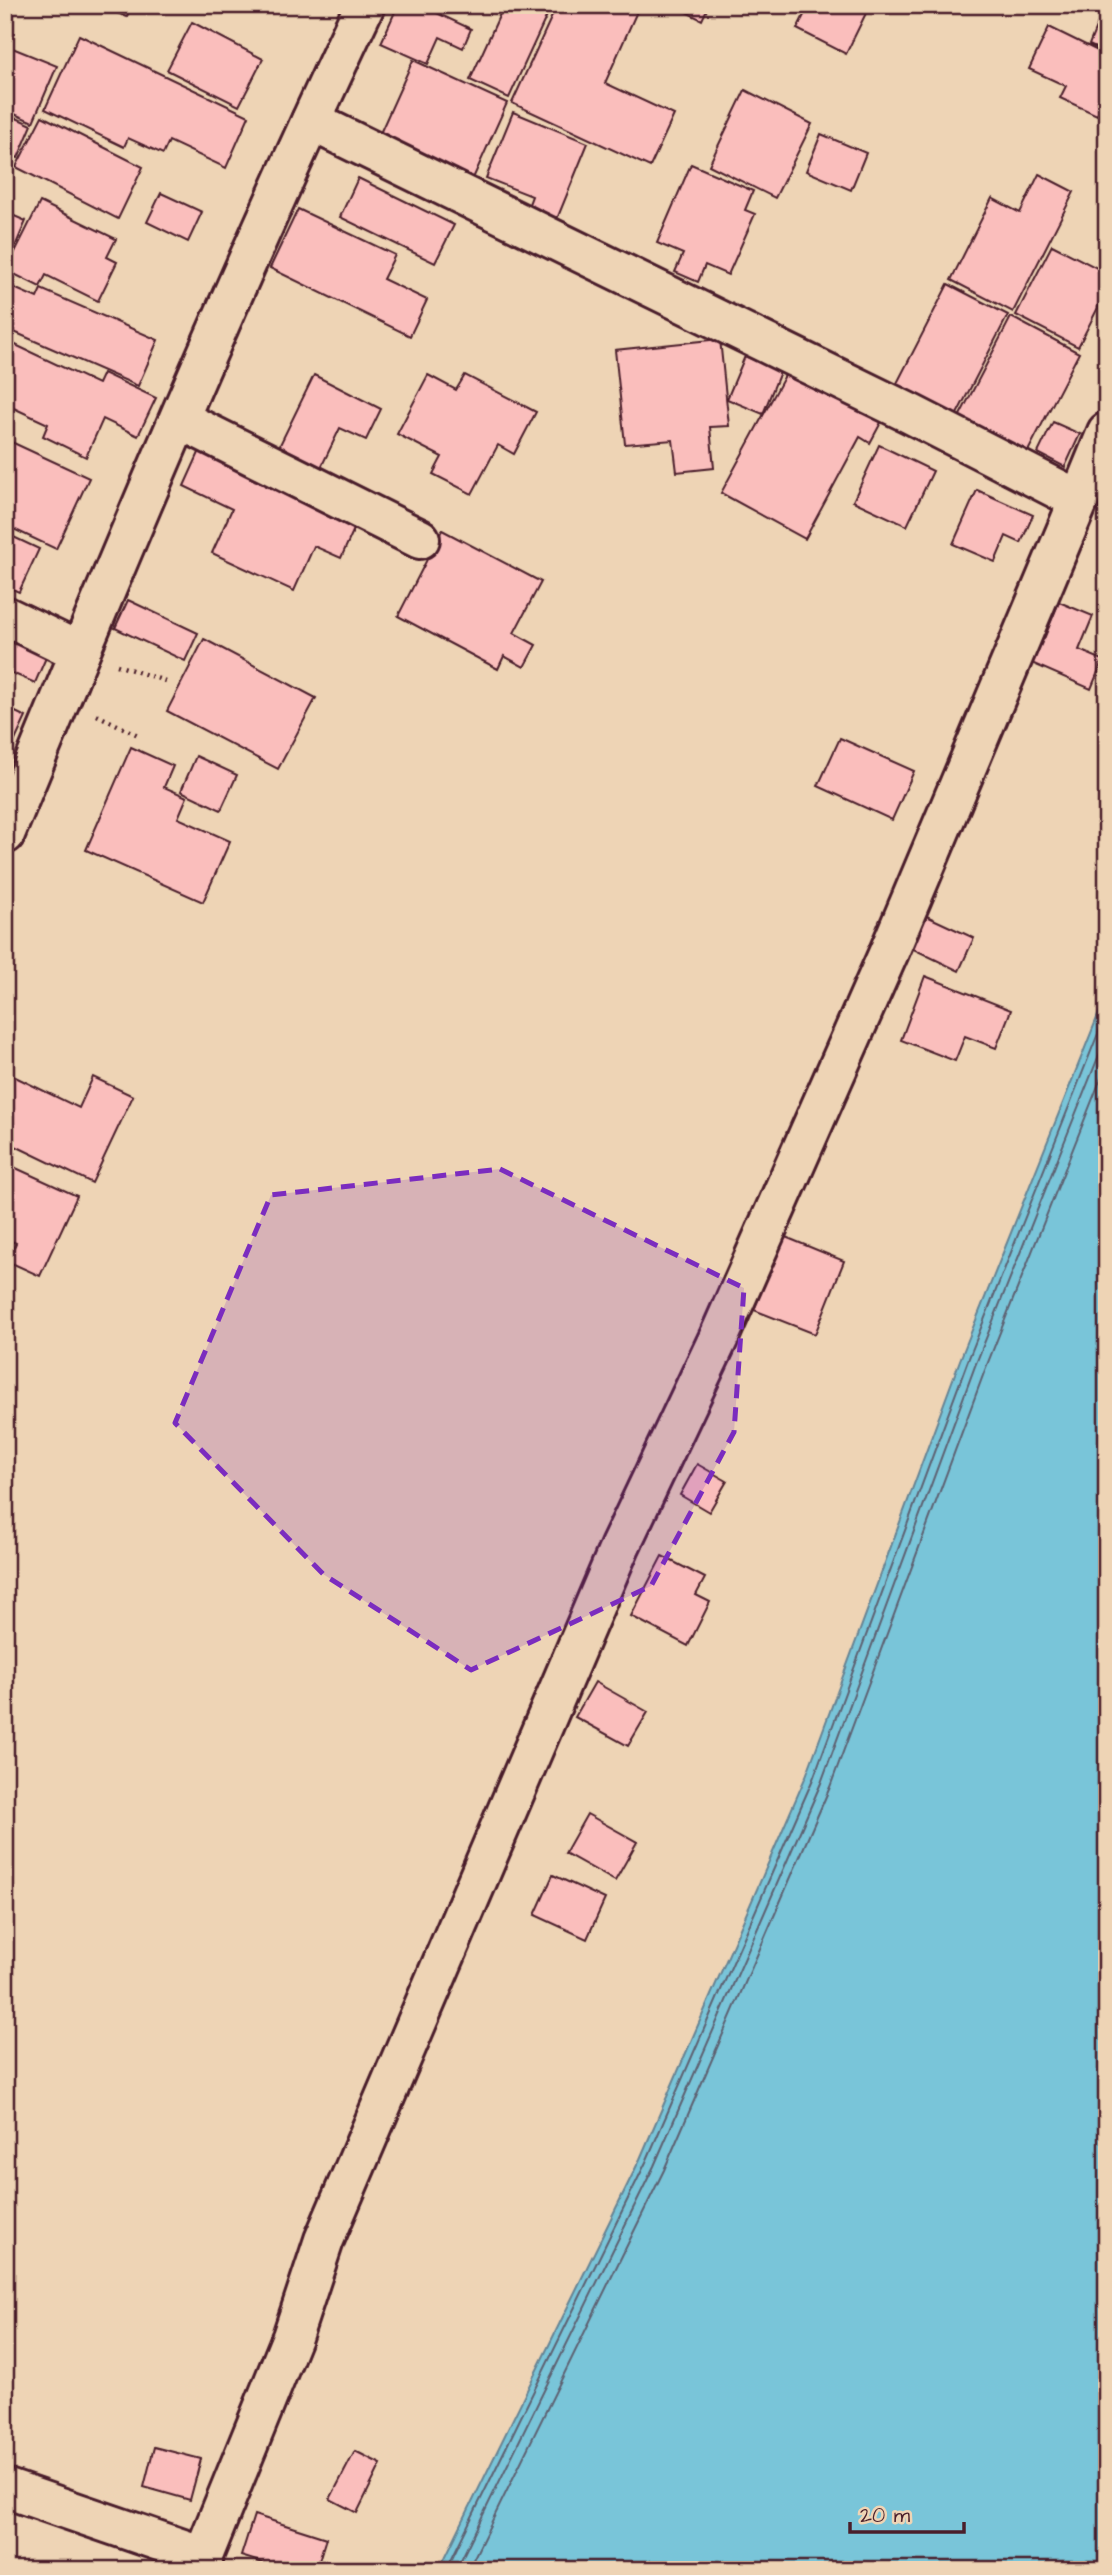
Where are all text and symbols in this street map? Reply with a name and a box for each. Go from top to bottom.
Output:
scale bar [850,2491,963,2535]
text: 20 m [860,2501,911,2530]

